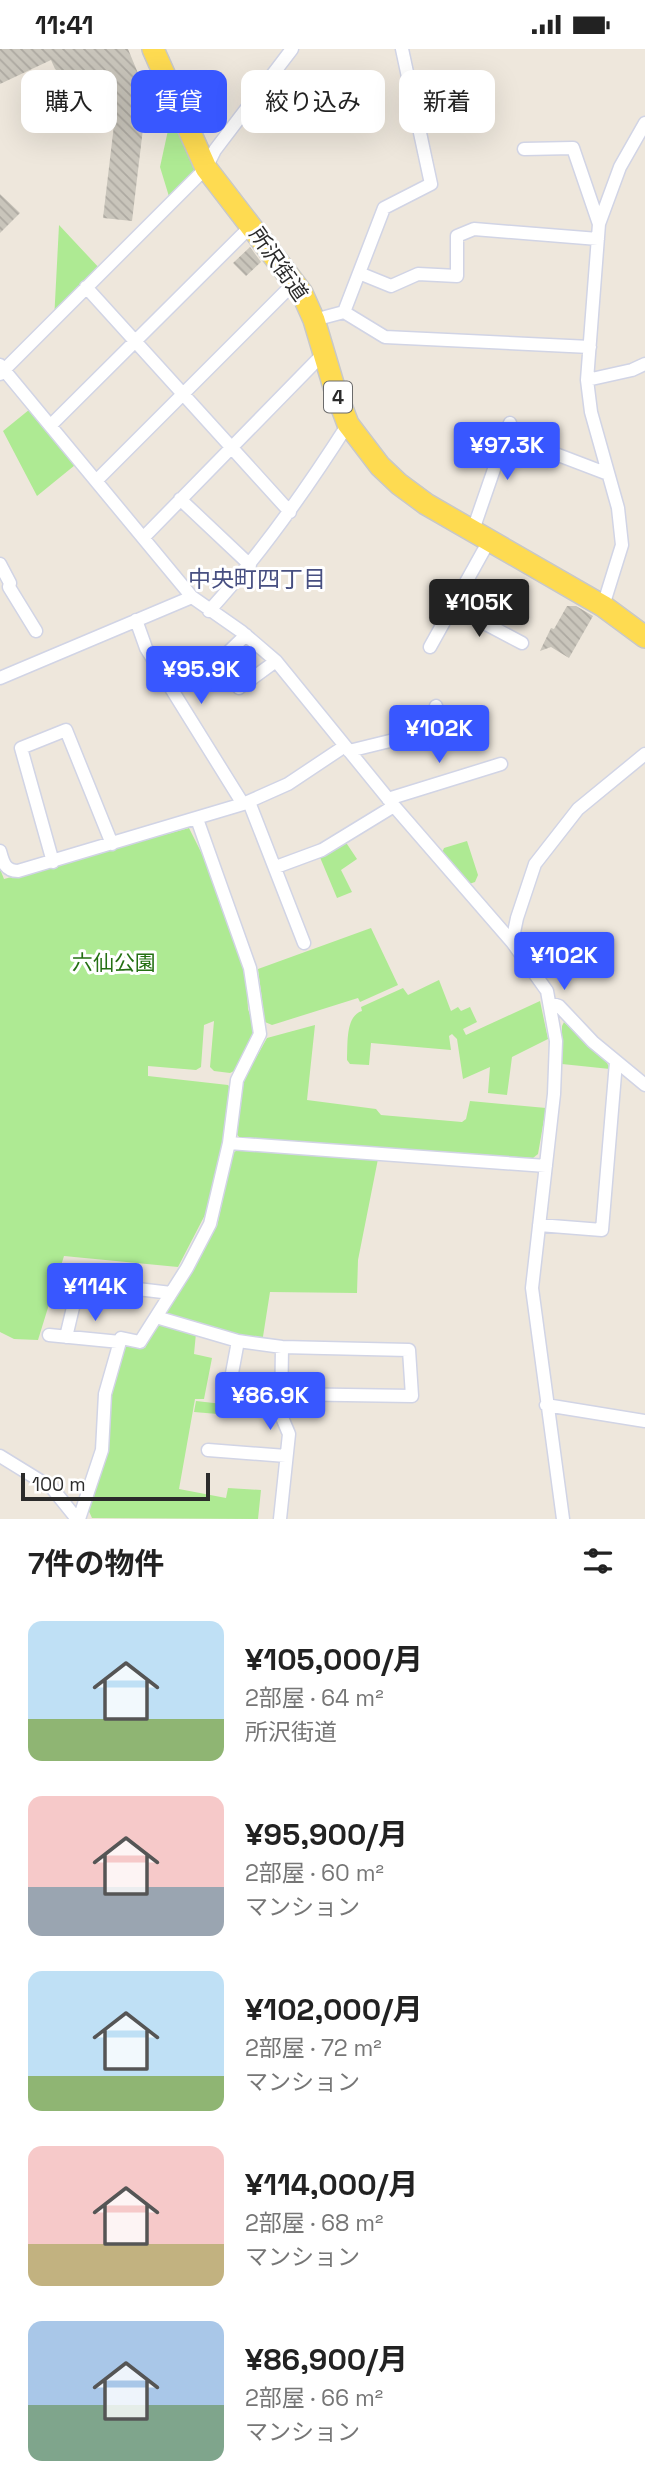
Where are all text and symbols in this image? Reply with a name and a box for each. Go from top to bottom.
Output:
text: 11:41 [35,8,94,42]
chip: 購入 [21,70,117,133]
chip: 賃貸 [131,70,227,133]
chip: 絞り込み [241,70,385,133]
chip: 新着 [399,70,495,133]
street label: 所沢街道 [244,222,314,306]
road number: 4 [324,381,352,413]
pin: ¥97.3K [450,423,564,482]
text: ¥97.3K [470,430,544,460]
district label: 中央町四丁目 [188,564,326,594]
pin: ¥105K [430,579,528,639]
text: ¥105K [445,587,513,617]
pin: ¥95.9K [144,647,258,706]
text: ¥95.9K [162,654,240,684]
pin: ¥102K [390,705,488,765]
text: ¥102K [405,713,473,743]
pin: ¥102K [515,933,613,992]
text: ¥102K [530,940,598,970]
park label: 六仙公園 [72,949,156,976]
pin: ¥114K [46,1263,144,1323]
text: ¥114K [63,1271,127,1301]
pin: ¥86.9K [213,1373,327,1432]
text: ¥86.9K [231,1380,309,1410]
scale bar [21,1470,210,1502]
text: 100 m [32,1472,86,1497]
icon: filters [579,1542,617,1580]
text: 7件の物件 [28,1544,165,1583]
text: ¥105,000/月 [245,1640,423,1679]
icon: home [84,1649,168,1733]
text: 2部屋 · 64 m² [245,1683,384,1713]
text: 所沢街道 [245,1717,337,1747]
text: ¥95,900/月 [245,1815,408,1854]
icon: home [84,1824,168,1908]
text: 2部屋 · 60 m² [245,1858,384,1888]
text: マンション [245,1892,360,1922]
text: ¥102,000/月 [245,1990,423,2029]
icon: home [84,1999,168,2083]
text: 2部屋 · 72 m² [245,2033,382,2063]
text: マンション [245,2067,360,2097]
text: ¥114,000/月 [245,2165,418,2204]
icon: home [84,2174,168,2258]
text: 2部屋 · 68 m² [245,2208,384,2238]
text: マンション [245,2242,360,2272]
text: ¥86,900/月 [245,2340,408,2379]
icon: home [84,2349,168,2433]
text: 2部屋 · 66 m² [245,2383,383,2413]
text: マンション [245,2417,360,2447]

